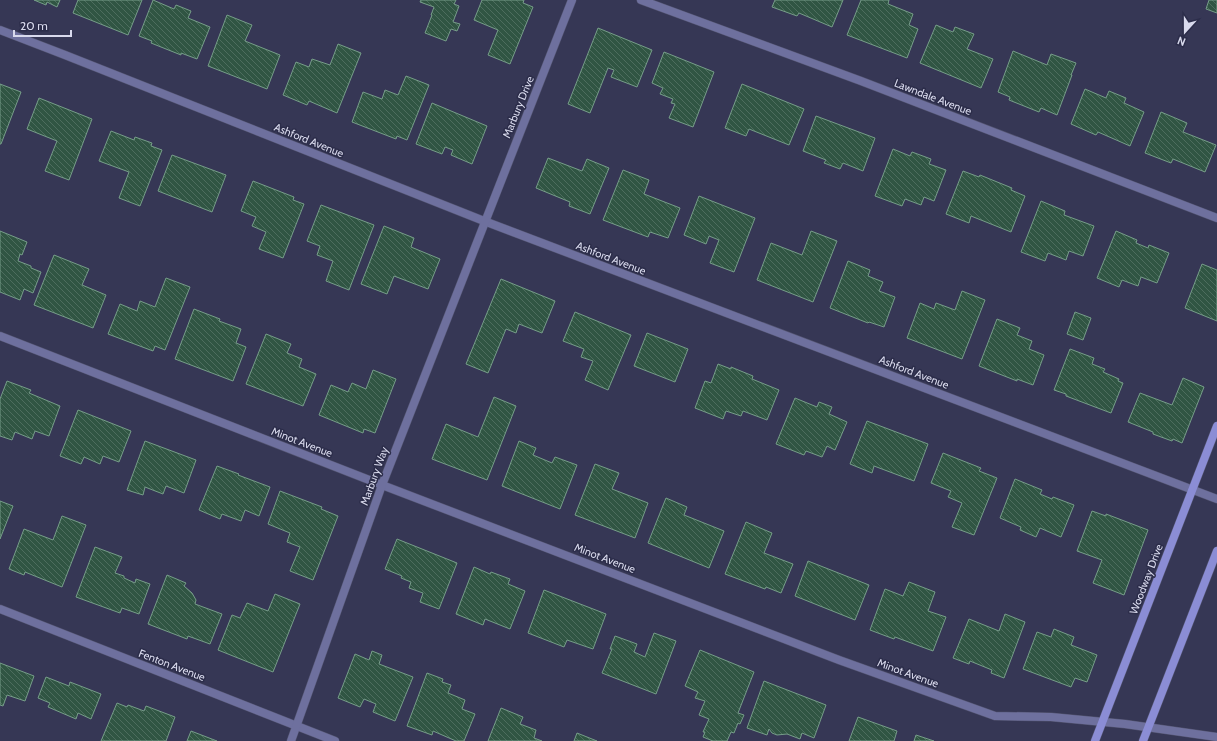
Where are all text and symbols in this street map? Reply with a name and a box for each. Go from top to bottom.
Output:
scale bar [14,12,71,38]
north arrow [1165,12,1205,52]
text: 20 m [20,18,48,33]
text: N [1175,33,1188,49]
street label: Marbury Drive [499,74,537,140]
street label: Lawndale Avenue [892,76,974,118]
street label: Ashford Avenue [272,120,346,160]
street label: Ashford Avenue [574,238,648,278]
street label: Ashford Avenue [877,352,951,392]
street label: Minot Avenue [269,424,335,460]
street label: Marbury Way [357,444,391,507]
street label: Minot Avenue [572,540,638,576]
street label: Woodway Drive [1126,542,1166,616]
street label: Fenton Avenue [137,646,208,684]
street label: Minot Avenue [875,655,941,691]

